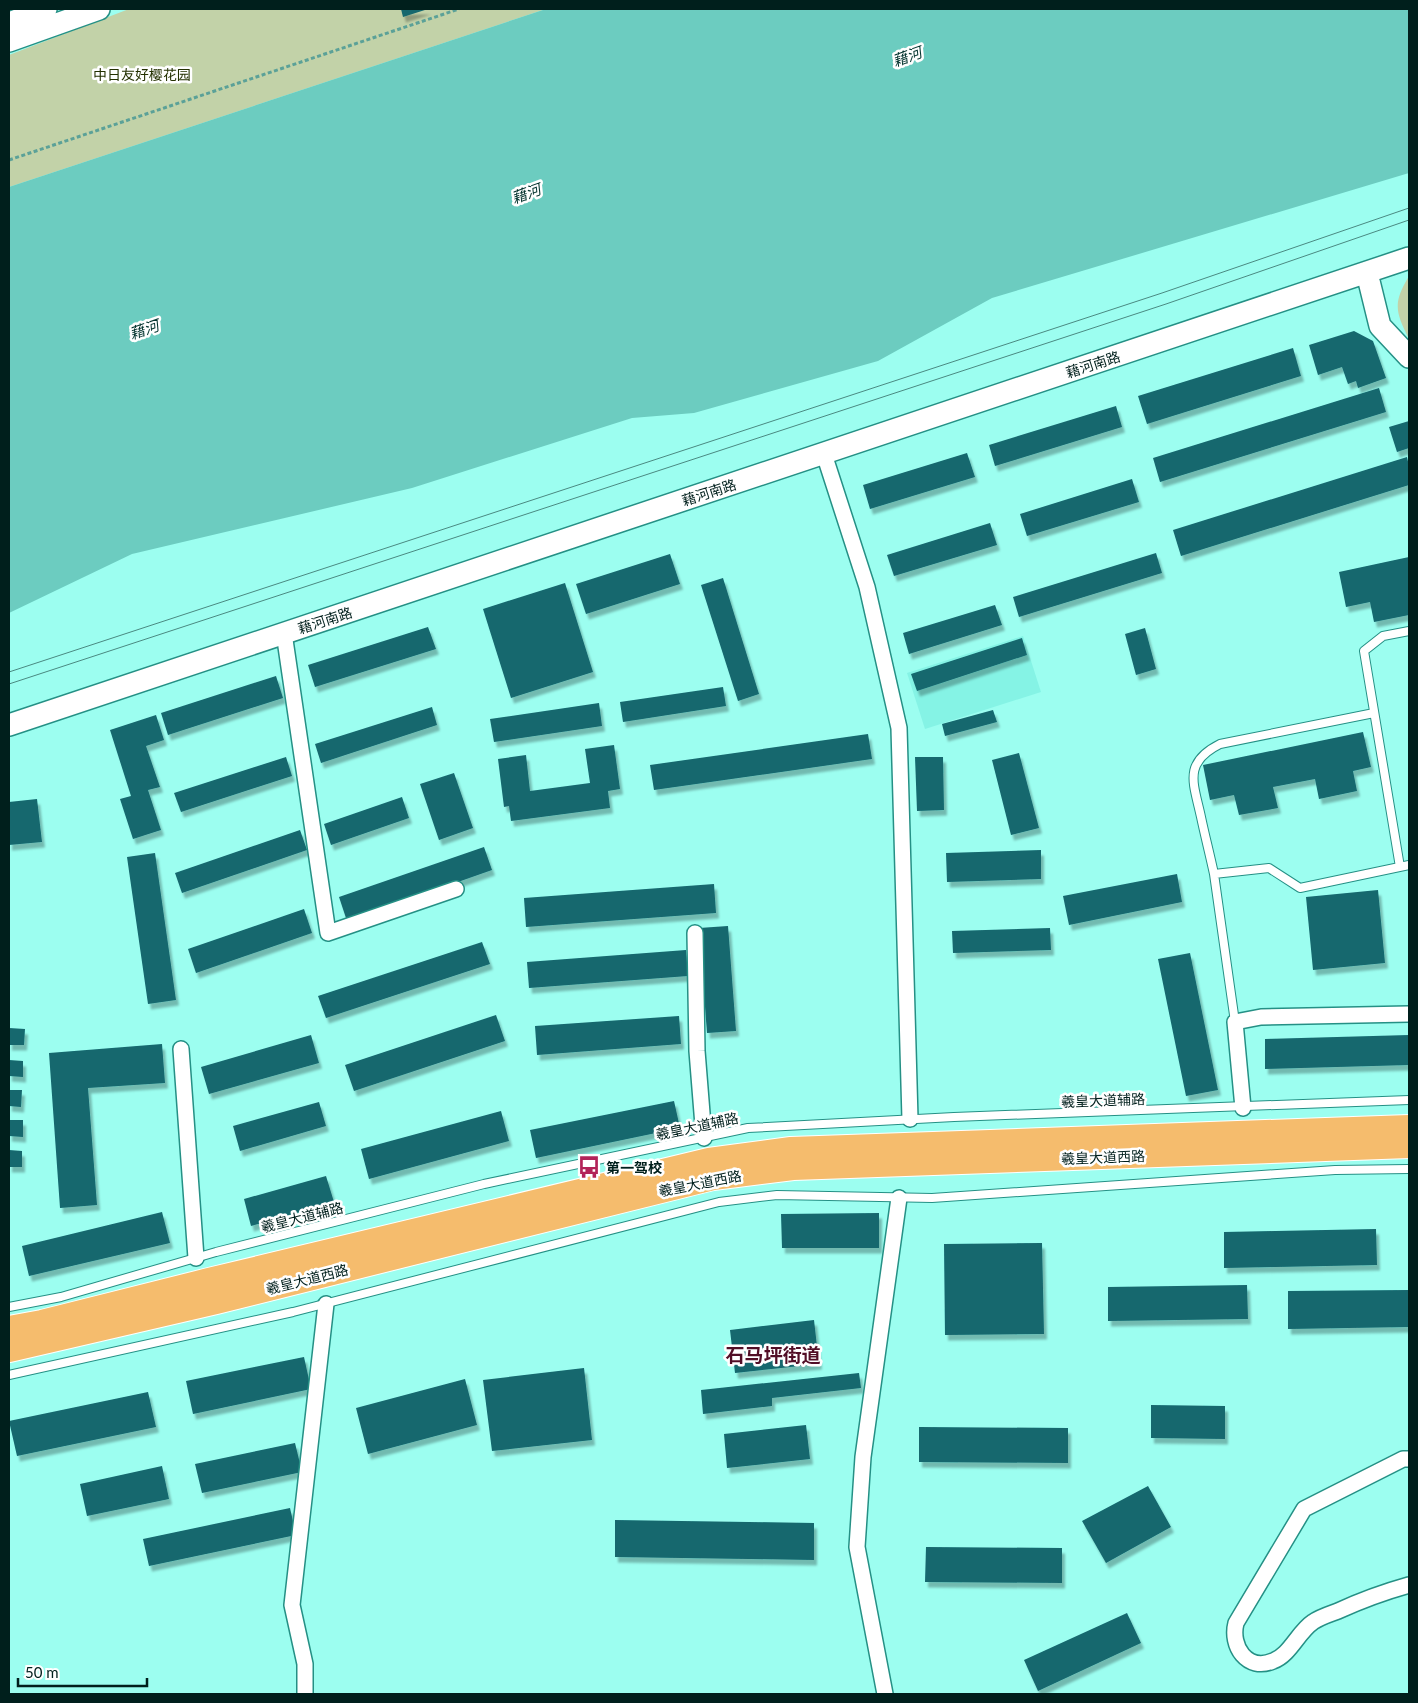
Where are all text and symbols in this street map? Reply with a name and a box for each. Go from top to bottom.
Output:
water label: 藉河 [890,41,927,70]
park label: 中日友好樱花园 [93,66,191,83]
water label: 藉河 [509,178,546,207]
water label: 藉河 [127,315,164,342]
street label: 藉河南路 [1064,347,1122,381]
street label: 藉河南路 [680,475,738,509]
street label: 藉河南路 [296,603,354,637]
street label: 羲皇大道辅路 [1061,1090,1145,1110]
street label: 羲皇大道辅路 [654,1109,740,1143]
street label: 羲皇大道西路 [1061,1147,1145,1167]
bus stop icon: 第一驾校 [576,1154,602,1180]
place label: 第一驾校 [606,1159,662,1176]
street label: 羲皇大道西路 [657,1167,743,1199]
street label: 羲皇大道辅路 [259,1199,345,1235]
street label: 羲皇大道西路 [264,1261,350,1297]
district label: 石马坪街道 [725,1343,821,1366]
scale bar [18,1656,146,1688]
text: 50 m [25,1663,59,1681]

